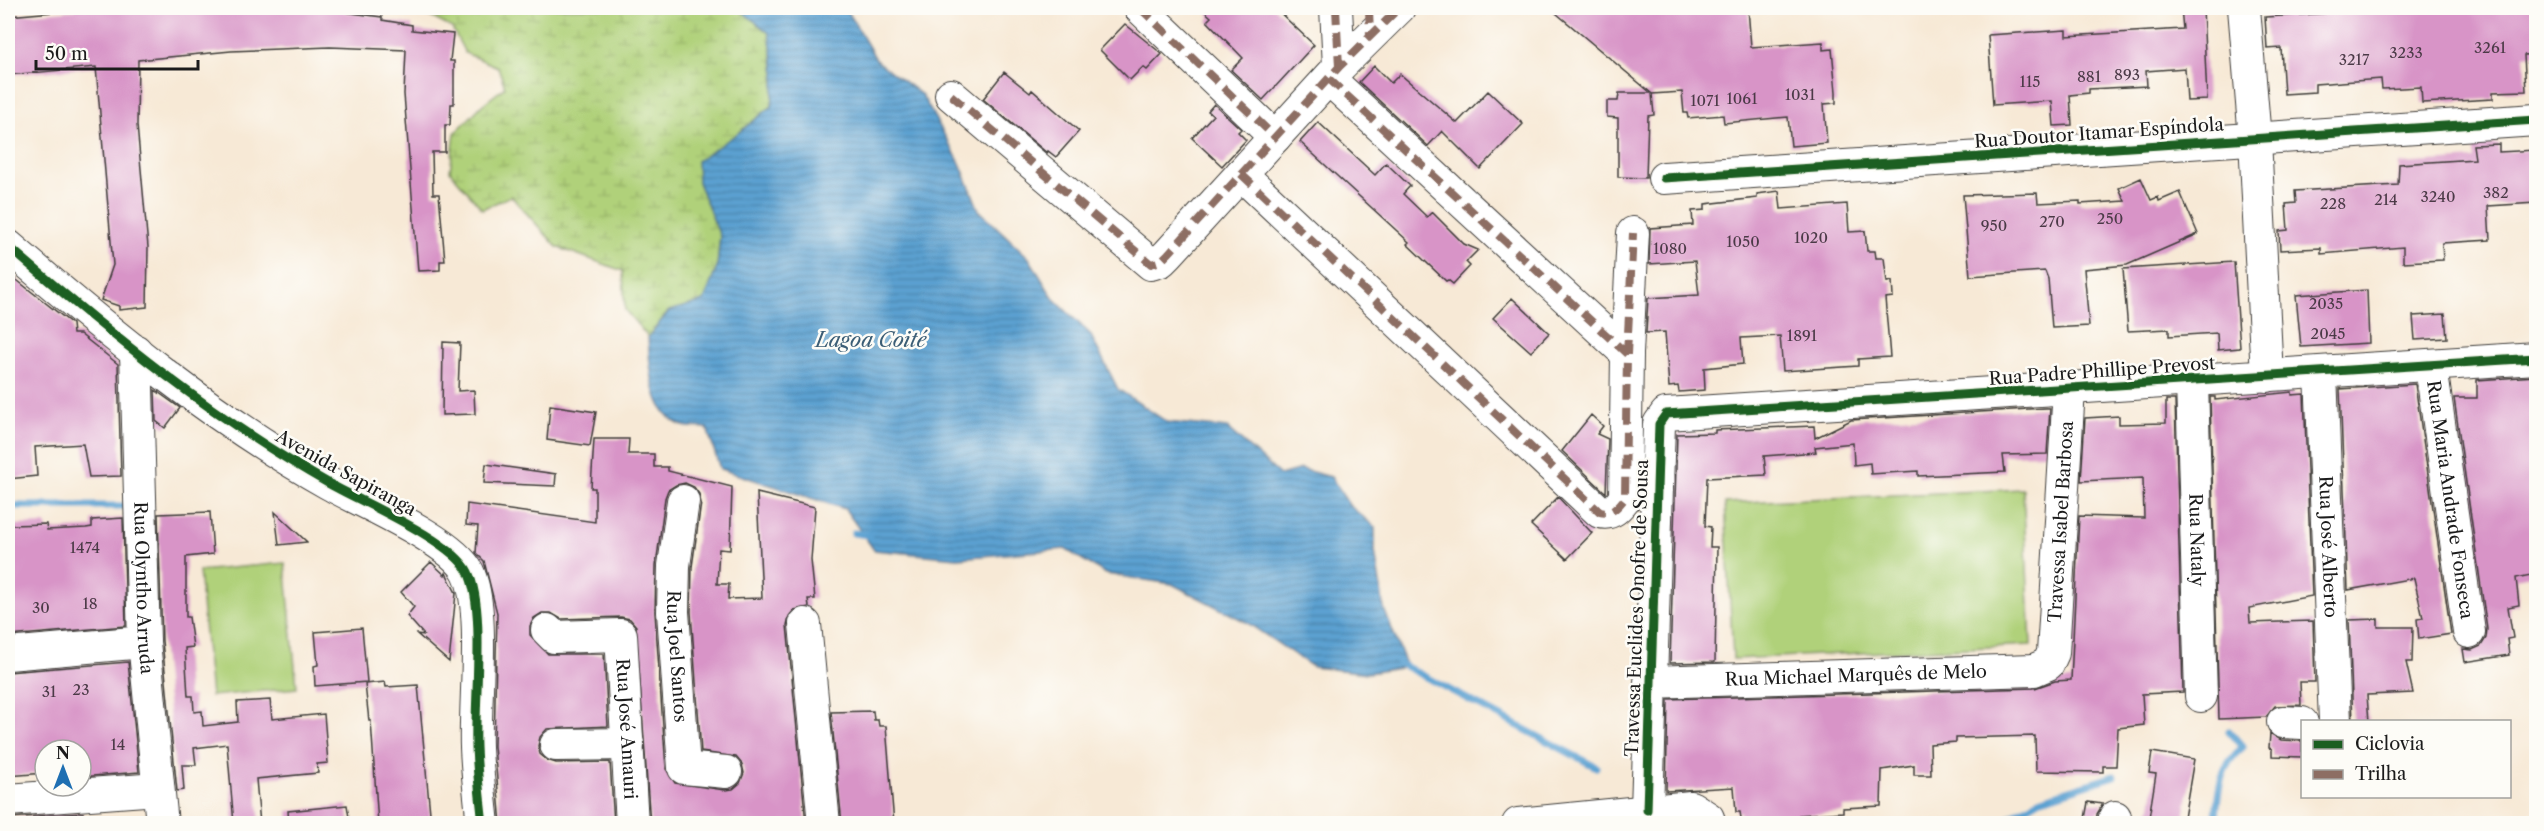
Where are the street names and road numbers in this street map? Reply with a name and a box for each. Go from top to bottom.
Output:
street label: Rua Doutor Itamar Espíndola [1974,113,2225,153]
street label: Rua Padre Phillipe Prevost [1988,352,2217,390]
street label: Rua Maria Andrade Fonseca [2422,379,2478,621]
street label: Travessa Isabel Barbosa [2044,420,2078,623]
street label: Avenida Sapiranga [271,425,421,521]
street label: Travessa Euclides Onofre de Sousa [1621,459,1653,757]
street label: Rua José Alberto [2314,475,2342,618]
street label: Rua Nataly [2184,493,2209,588]
street label: Rua Olyntho Arruda [129,501,158,676]
street label: Rua Joel Santos [662,590,692,723]
street label: Rua José Amauri [611,658,642,801]
street label: Rua Michael Marquês de Melo [1724,660,1987,691]

